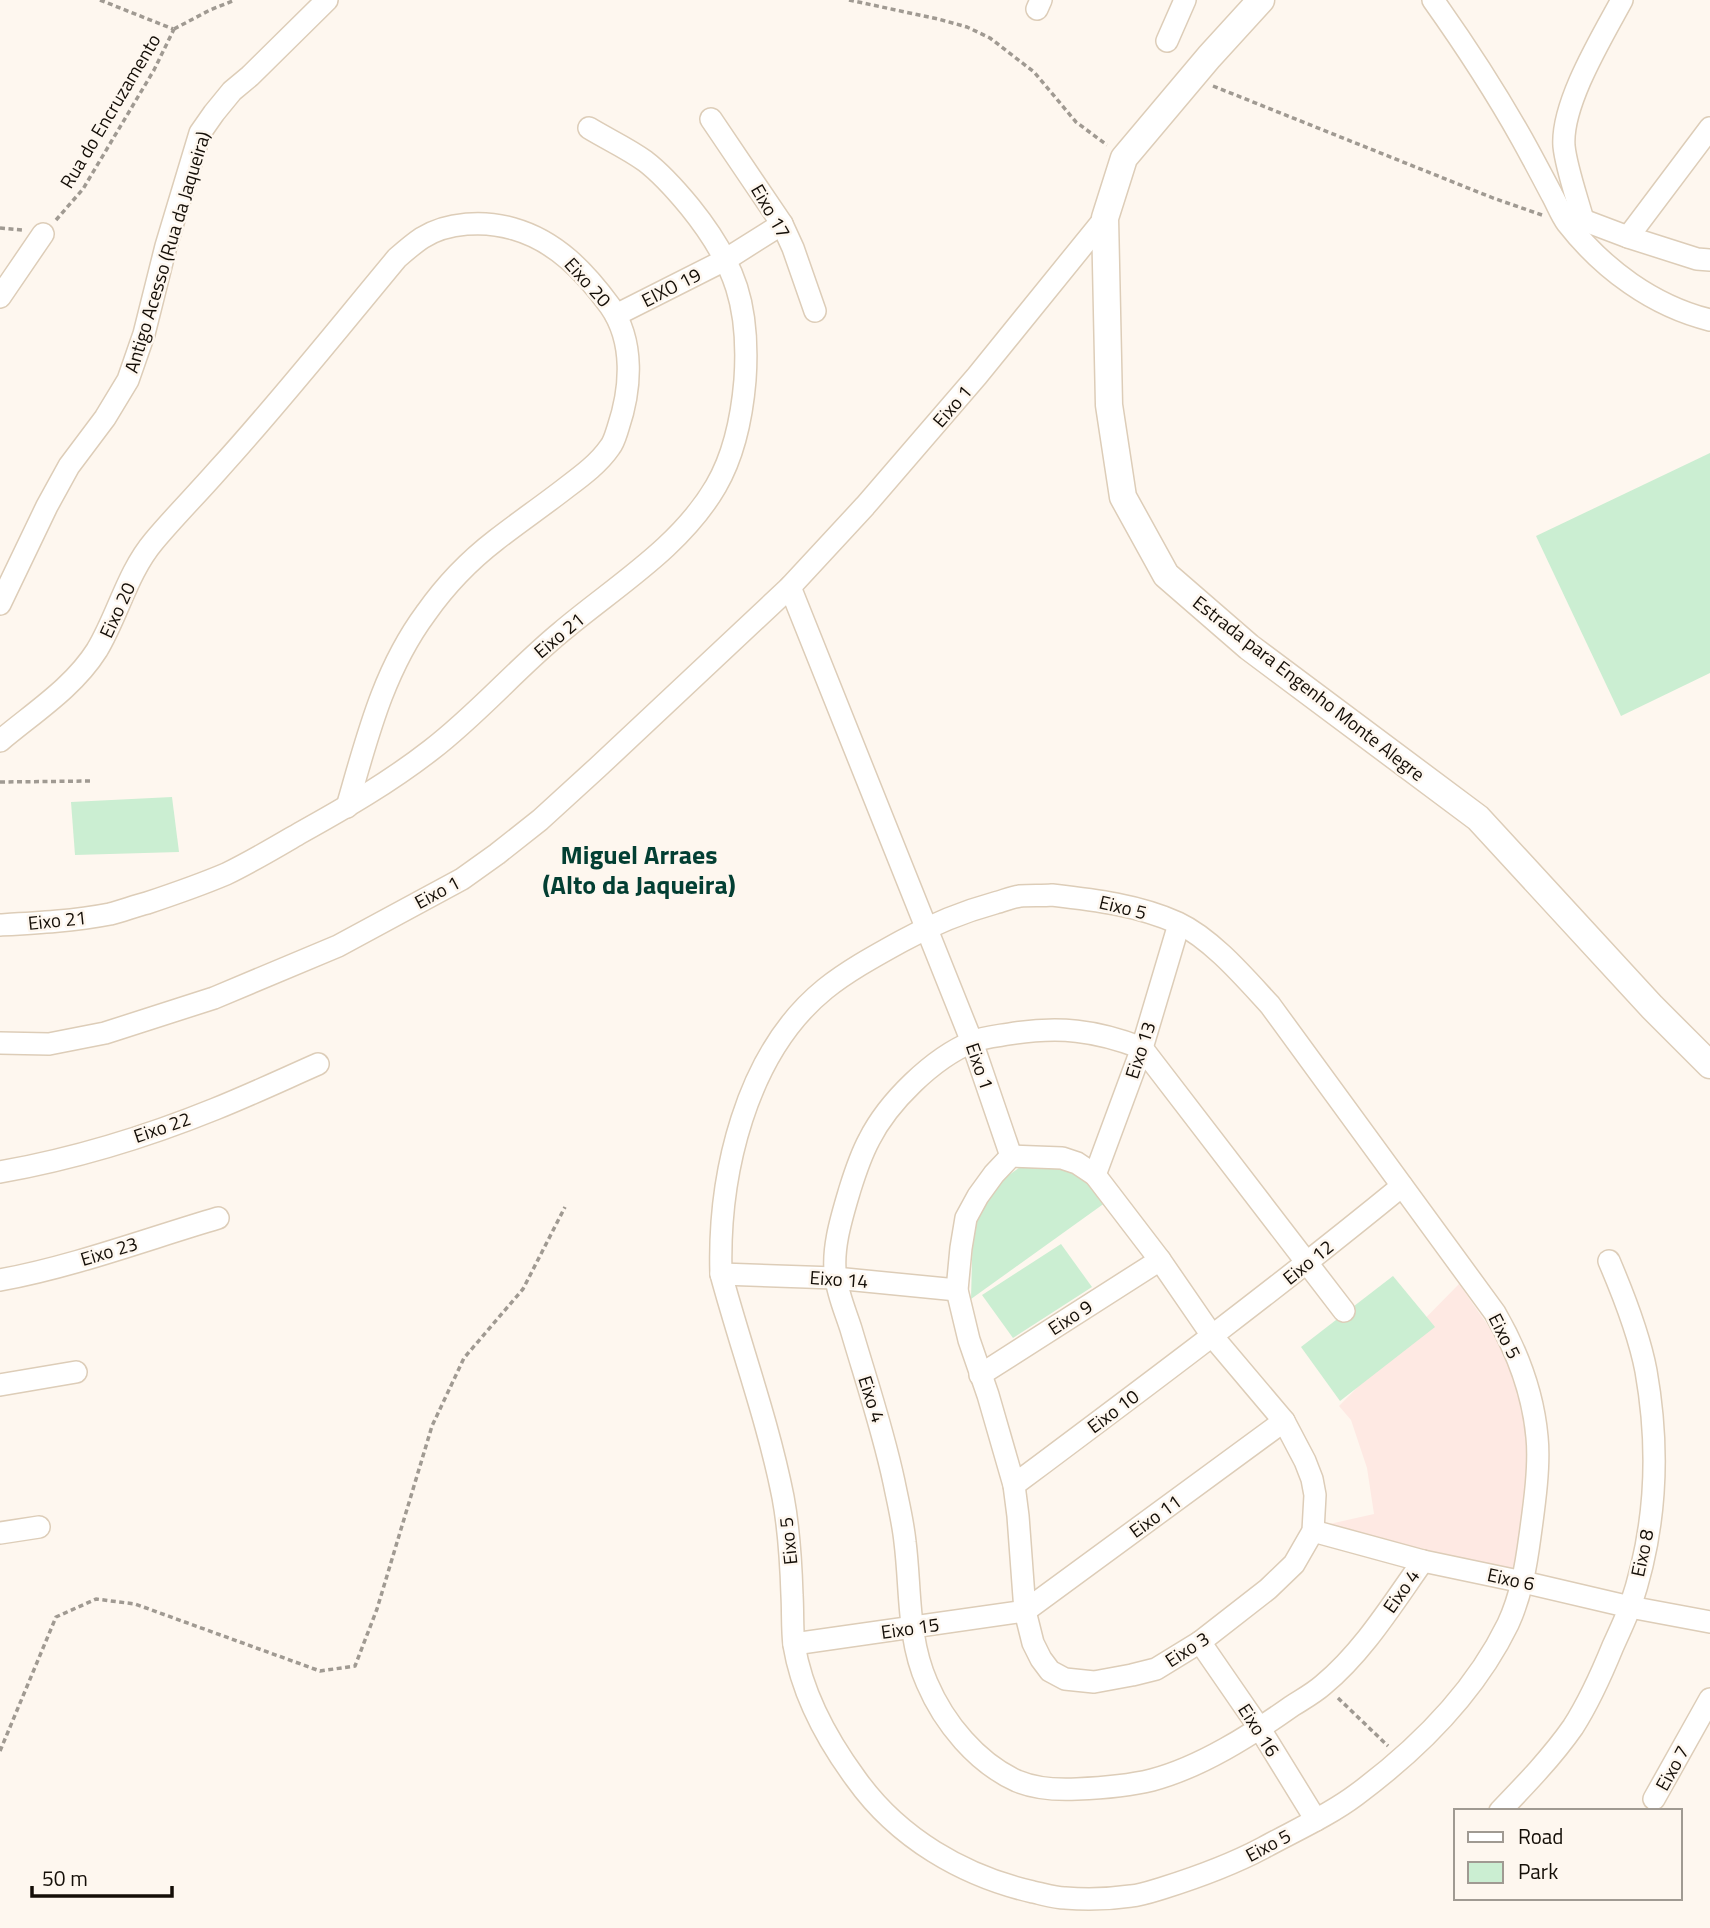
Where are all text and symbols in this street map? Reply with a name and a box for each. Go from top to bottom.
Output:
street label: Rua do Encruzamento [52,28,167,194]
street label: Antigo Acesso (Rua da Jaqueira) [116,127,217,376]
street label: Eixo 17 [744,178,799,243]
street label: Eixo 20 [558,250,619,313]
street label: EIXO 19 [636,259,706,314]
street label: Eixo 1 [925,378,978,433]
street label: Eixo 20 [91,577,142,642]
street label: Estrada para Engenho Monte Alegre [1187,588,1432,788]
street label: Eixo 21 [527,605,590,665]
district label: Miguel Arraes (Alto da Jaqueira) [542,835,736,904]
street label: Eixo 1 [409,868,465,916]
street label: Eixo 5 [1096,887,1150,926]
street label: Eixo 21 [26,902,88,937]
street label: Eixo 13 [1117,1018,1162,1082]
street label: Eixo 1 [959,1038,1002,1093]
street label: Eixo 22 [129,1103,194,1150]
street label: Eixo 23 [77,1228,141,1273]
street label: Eixo 12 [1276,1232,1340,1291]
street label: Eixo 14 [809,1262,869,1295]
street label: Eixo 9 [1042,1291,1098,1342]
street label: Eixo 5 [1482,1308,1529,1364]
street label: Eixo 4 [851,1372,894,1426]
street label: Eixo 10 [1081,1381,1145,1440]
street label: Eixo 11 [1123,1487,1187,1545]
street label: Eixo 5 [771,1516,804,1566]
street label: Eixo 8 [1622,1526,1661,1579]
street label: Eixo 6 [1485,1559,1538,1598]
street label: Eixo 4 [1375,1563,1426,1619]
street label: Eixo 15 [879,1609,941,1646]
street label: Eixo 3 [1159,1623,1215,1674]
street label: Eixo 16 [1231,1697,1288,1762]
street label: Eixo 7 [1647,1740,1696,1796]
legend [1454,1809,1682,1900]
text: Road [1518,1820,1563,1852]
street label: Eixo 5 [1240,1821,1296,1869]
scale bar [32,1854,172,1898]
text: Park [1518,1855,1558,1887]
text: 50 m [42,1862,88,1894]

